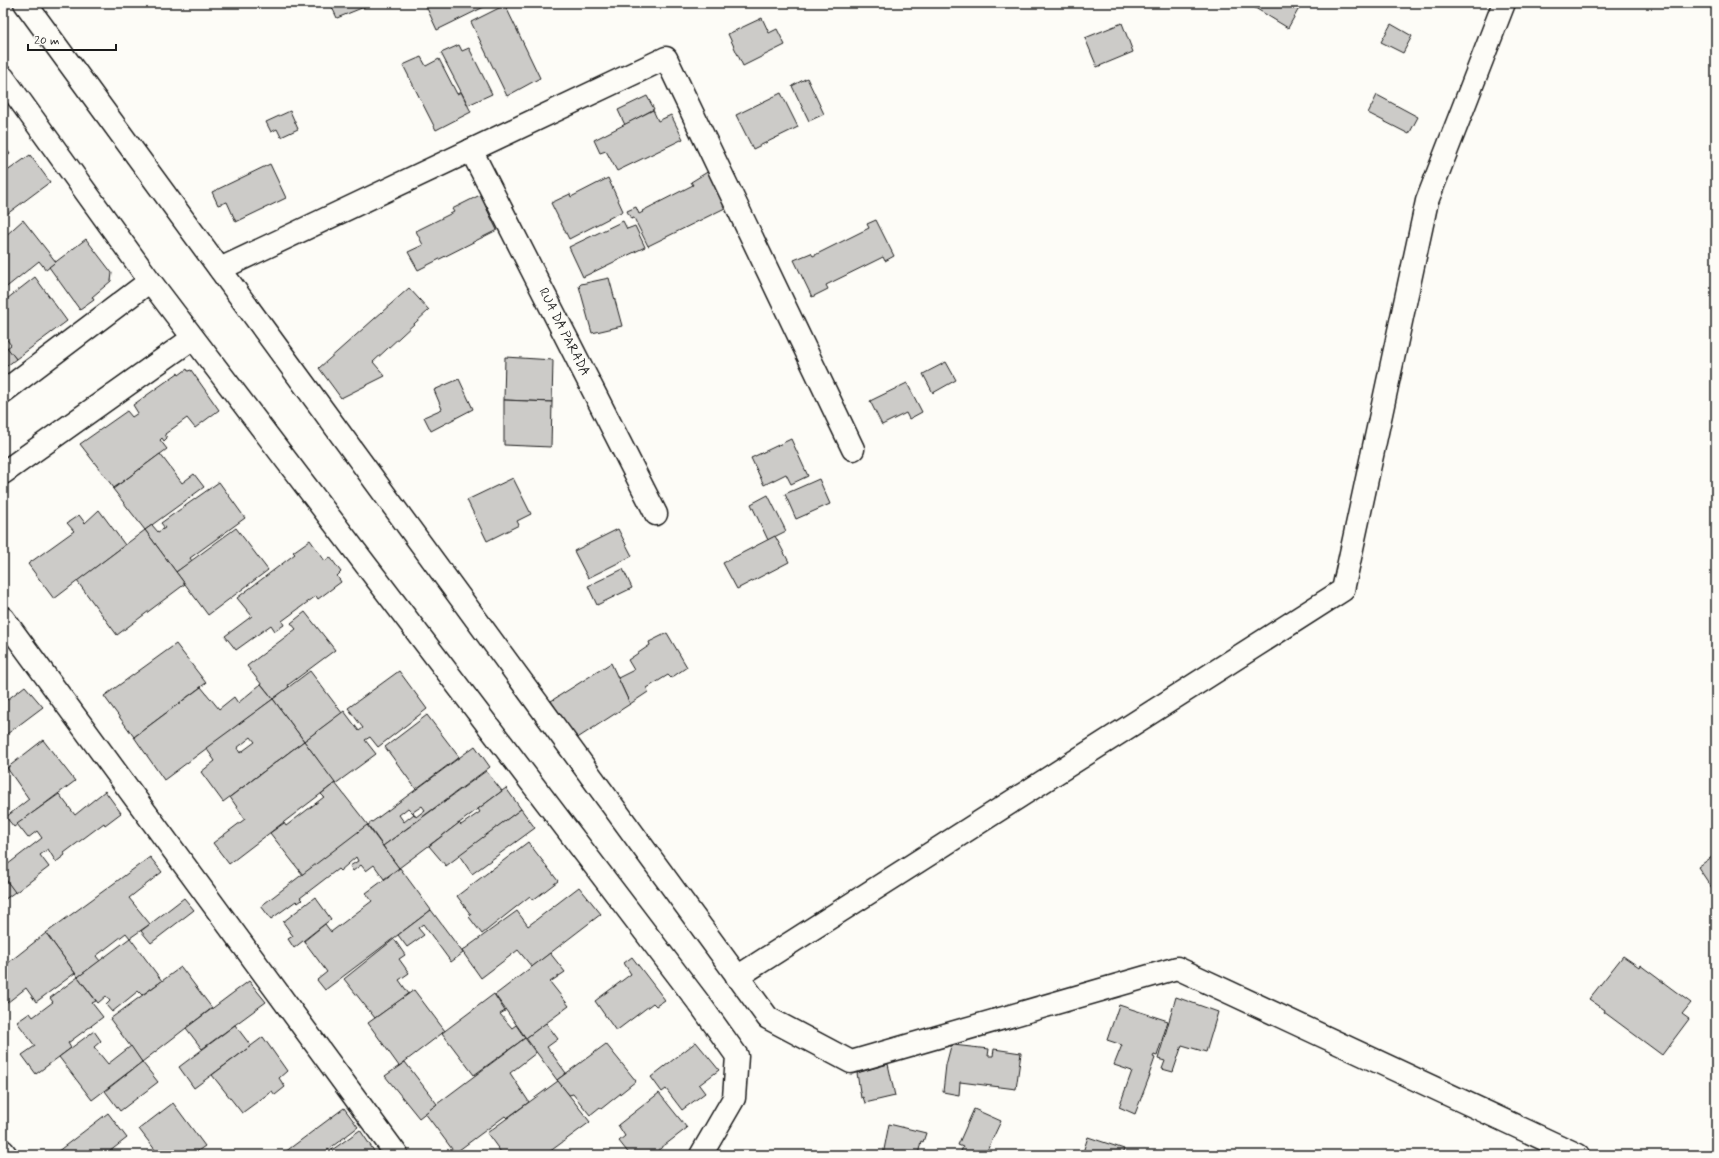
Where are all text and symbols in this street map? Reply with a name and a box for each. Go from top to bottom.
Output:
scale bar [28,26,116,52]
text: 20 m [34,33,60,49]
street label: RUA DA PARADA [534,285,594,379]

